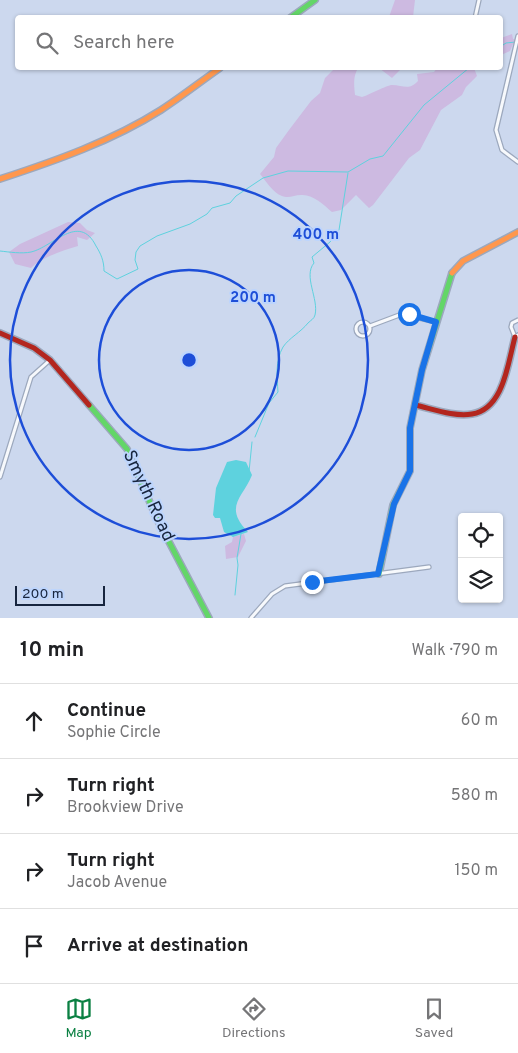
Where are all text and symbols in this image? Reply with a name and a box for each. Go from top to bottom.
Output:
search box [15,15,503,70]
icon: search [33,29,61,57]
text: Search here [73,31,175,55]
text: 400 m [293,226,339,245]
text: 200 m [230,289,276,308]
route start [398,303,421,326]
centre of rings [180,351,198,369]
street label: Smyth Road [117,447,179,545]
map controls [458,513,503,603]
button: locate [458,513,503,558]
button: layers [458,558,503,603]
route end [301,571,324,594]
scale bar [15,583,105,606]
text: 200 m [22,586,64,603]
text: 10 min [20,637,84,664]
text: Walk · 790 m [412,641,498,661]
text: Continue [67,699,146,723]
icon: ahead [20,707,48,735]
text: 60 m [461,711,498,731]
text: Sophie Circle [67,723,161,743]
text: Turn right [67,774,155,798]
icon: right [20,782,48,810]
text: 580 m [451,786,498,806]
text: Brookview Drive [67,798,184,818]
text: Turn right [67,849,155,873]
icon: right [20,857,48,885]
text: 150 m [455,861,498,881]
text: Jacob Avenue [67,873,167,893]
icon: arrive [20,932,48,960]
text: Arrive at destination [67,934,248,958]
tab: Map [65,995,93,1042]
tab: Directions [222,995,286,1042]
tab: Saved [415,995,453,1042]

